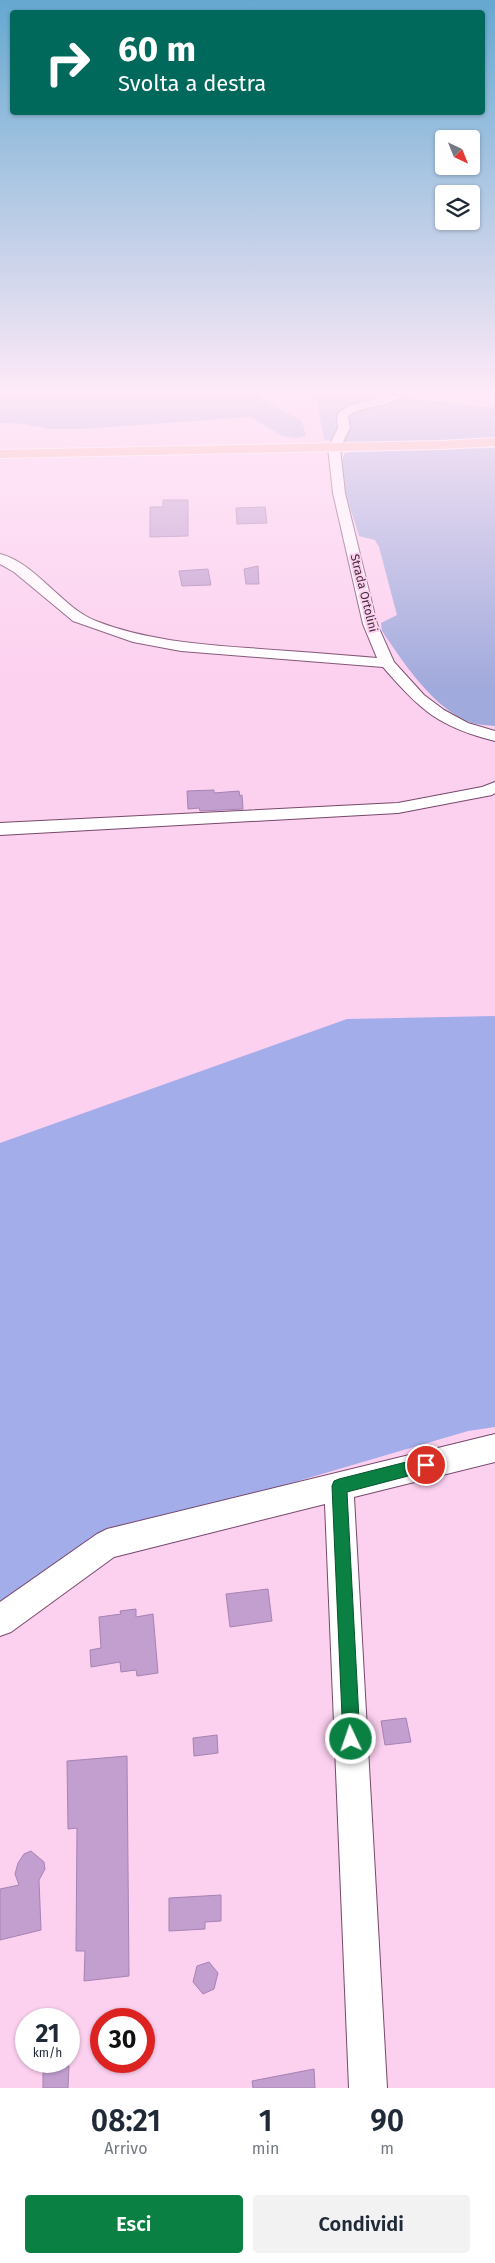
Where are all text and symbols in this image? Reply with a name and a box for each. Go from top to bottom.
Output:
text: 60 m [118,28,196,70]
icon: right [35,30,100,95]
text: Svolta a destra [118,70,266,97]
north arrow [435,130,480,175]
map controls [435,130,480,230]
button: layers [435,185,480,230]
street label: Strada Ortolini [348,553,380,633]
pin [405,1444,447,1486]
icon: arrive [412,1451,440,1479]
position arrow [324,1712,376,1764]
speed limit sign: 30 [90,2008,155,2073]
text: 21 [36,2019,59,2049]
text: km/h [33,2046,62,2060]
text: 08:21 [91,2103,161,2139]
text: 1 [259,2103,272,2139]
text: 90 [370,2103,404,2139]
text: Arrivo [104,2139,147,2158]
text: min [252,2139,279,2158]
text: m [380,2139,394,2158]
button: Esci [25,2195,243,2253]
button: Condividi [253,2195,470,2253]

